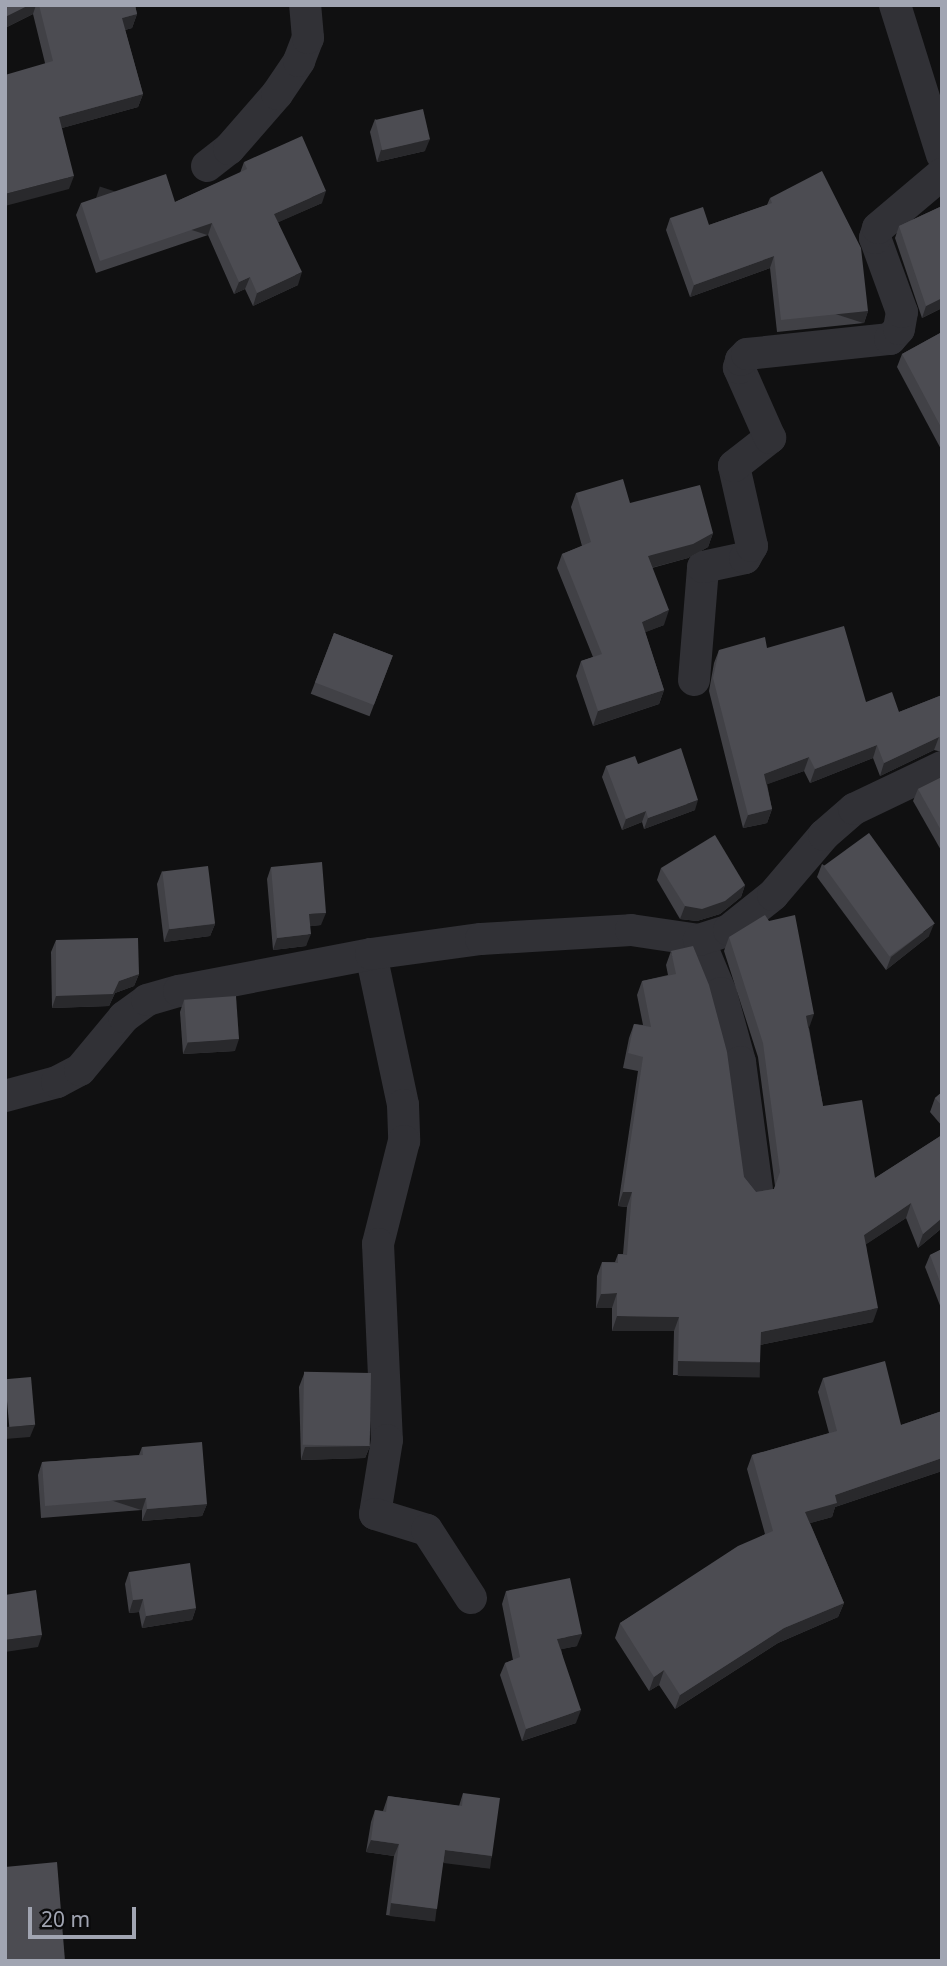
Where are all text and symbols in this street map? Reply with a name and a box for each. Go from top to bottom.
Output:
scale bar [32,1892,140,1936]
text: 20 m [41,1905,90,1933]

